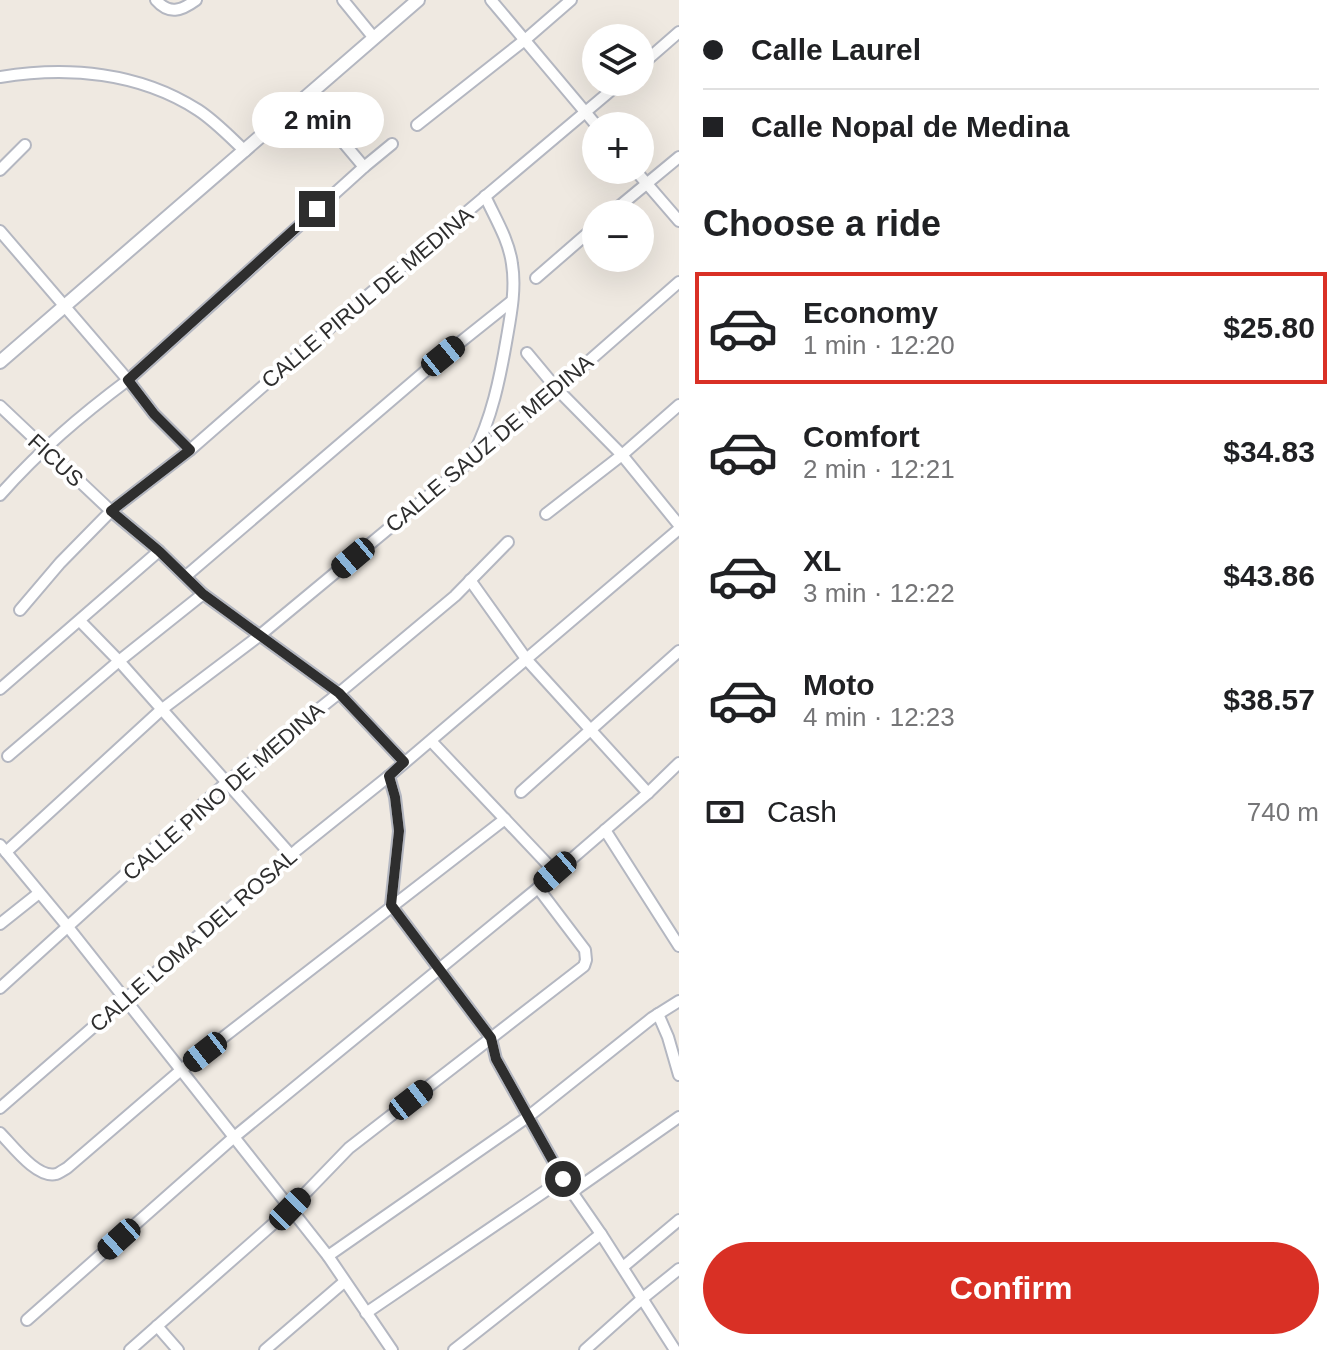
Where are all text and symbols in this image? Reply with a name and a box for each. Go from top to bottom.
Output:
map controls [582,24,654,272]
button: layers [582,24,654,96]
text: Calle Laurel [751,33,921,66]
callout: 2 min [251,93,383,149]
text: 2 min [284,105,352,135]
text: Calle Nopal de Medina [751,110,1069,143]
button: + [582,112,654,184]
route end [299,191,335,227]
button: − [582,200,654,272]
street label: CALLE PIRUL DE MEDINA [257,201,478,393]
text: Choose a ride [703,203,941,244]
icon: car [707,292,779,364]
text: Economy [803,296,938,329]
text: $25.80 [1223,311,1315,344]
text: 1 min · 12:20 [803,330,955,360]
car [417,332,469,380]
street label: CALLE SAUZ DE MEDINA [381,349,598,537]
icon: car [707,416,779,488]
text: Comfort [803,420,920,453]
street label: FICUS [23,429,88,492]
text: $34.83 [1223,435,1315,468]
text: 2 min · 12:21 [803,454,955,484]
car [327,533,379,583]
icon: car [707,540,779,612]
text: XL [803,544,841,577]
text: $43.86 [1223,559,1315,592]
text: 3 min · 12:22 [803,578,955,608]
icon: car [707,664,779,736]
text: Moto [803,668,875,701]
text: $38.57 [1223,683,1315,716]
street label: CALLE PINO DE MEDINA [118,697,329,885]
text: 4 min · 12:23 [803,702,955,732]
icon: cash [703,790,747,834]
text: Cash [767,795,837,828]
text: 740 m [1247,797,1319,827]
street label: CALLE LOMA DEL ROSAL [85,844,302,1037]
car [529,847,581,897]
car [179,1028,231,1076]
car [385,1076,437,1124]
route start [545,1161,581,1197]
car [265,1183,315,1235]
car [93,1214,145,1264]
button: Confirm [703,1242,1319,1334]

